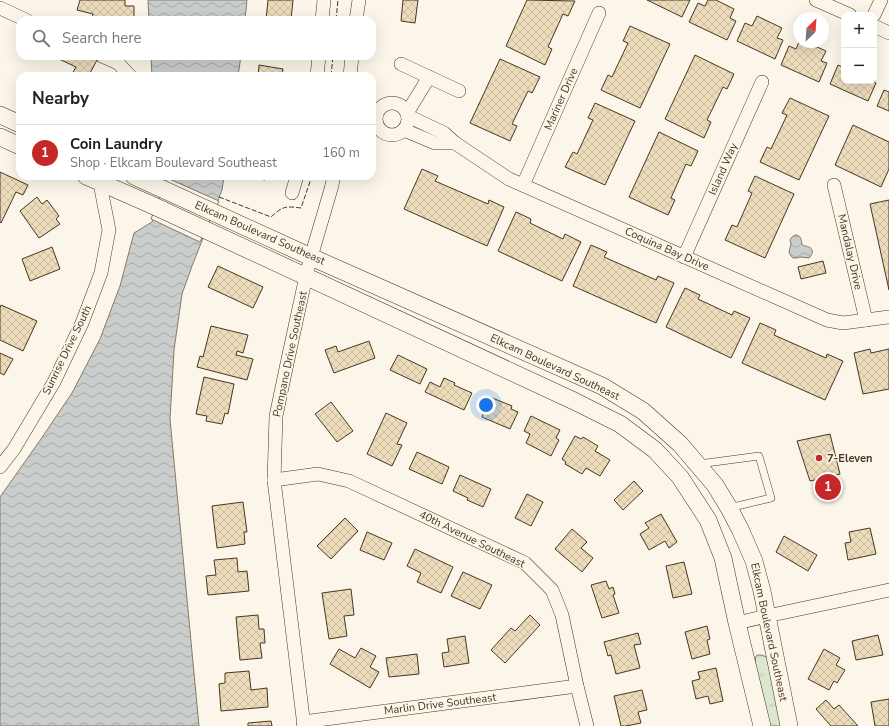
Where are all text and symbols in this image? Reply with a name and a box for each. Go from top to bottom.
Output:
north arrow [793,12,829,48]
map controls [841,12,877,84]
button: + [841,12,877,48]
search box [16,16,376,60]
icon: search [30,27,52,49]
text: Search here [62,28,142,48]
button: − [841,48,877,84]
street label: Mariner Drive [541,65,581,133]
text: Nearby [32,87,89,110]
text: Coin Laundry [70,134,162,154]
street label: Island Way [705,140,741,197]
text: 1 [41,144,49,162]
text: 160 m [322,144,360,162]
text: Shop · Elkcam Boulevard Southeast [70,154,277,172]
street label: Elkcam Boulevard Southeast [192,197,328,269]
street label: Mandalay Drive [834,213,866,292]
street label: Coquina Bay Drive [622,224,712,274]
street label: Pompano Drive Southeast [269,289,311,418]
street label: Sunrise Drive South [39,303,95,397]
street label: Elkcam Boulevard Southeast [488,330,622,404]
your location [476,395,496,415]
place label: 7-Eleven [827,451,872,466]
marker: 7-Eleven [814,453,824,463]
pin: 1 [815,472,841,502]
street label: 40th Avenue Southeast [416,507,528,571]
street label: Elkcam Boulevard Southeast [747,561,791,703]
street label: Marlin Drive Southeast [383,690,497,718]

